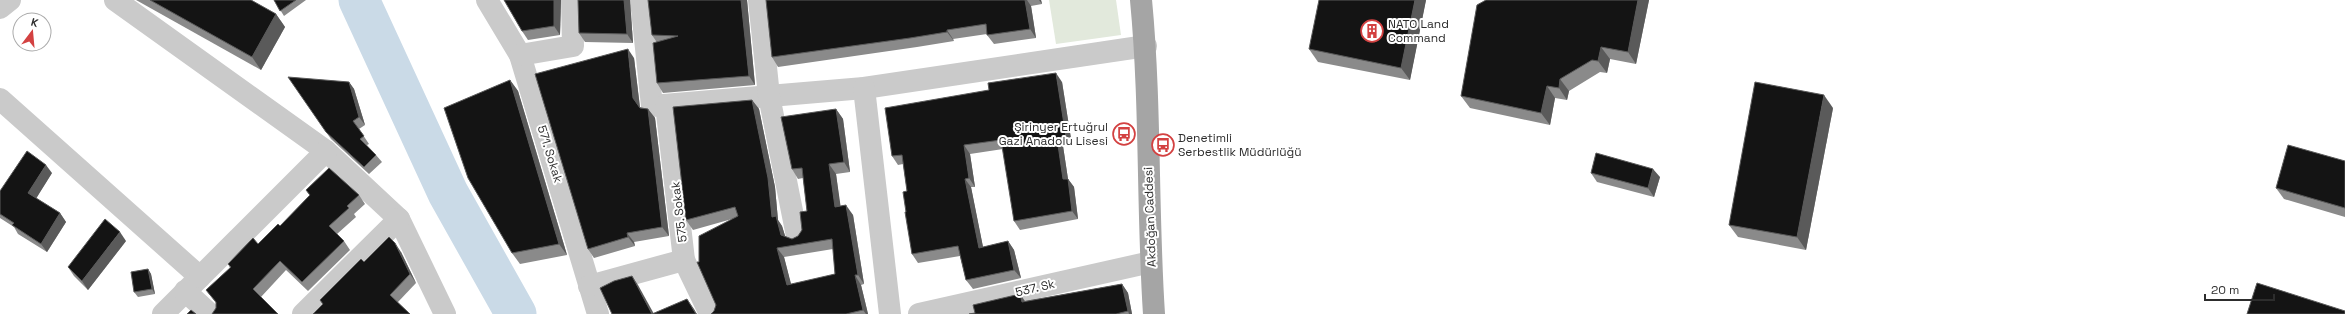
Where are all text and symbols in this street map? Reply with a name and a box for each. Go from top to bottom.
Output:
north arrow [12,12,52,52]
text: K [30,15,40,30]
place label: NATO Land Command [1388,16,1449,46]
building icon: NATO Land Command [1359,18,1385,44]
place label: Şirinyer Ertuğrul Gazi Anadolu Lisesi [999,119,1108,149]
bus stop icon: Şirinyer Ertuğrul Gazi Anadolu Lisesi [1111,121,1137,147]
street label: 571. Sokak [534,124,566,185]
place label: Denetimli Serbestlik Müdürlüğü [1178,130,1302,160]
bus stop icon: Denetimli Serbestlik Müdürlüğü [1150,132,1176,158]
street label: Akdoğan Caddesi [1140,167,1160,267]
street label: 575. Sokak [667,180,691,243]
street label: 537. Sk [1014,276,1057,300]
scale bar [2205,276,2274,302]
text: 20 m [2211,282,2239,298]

